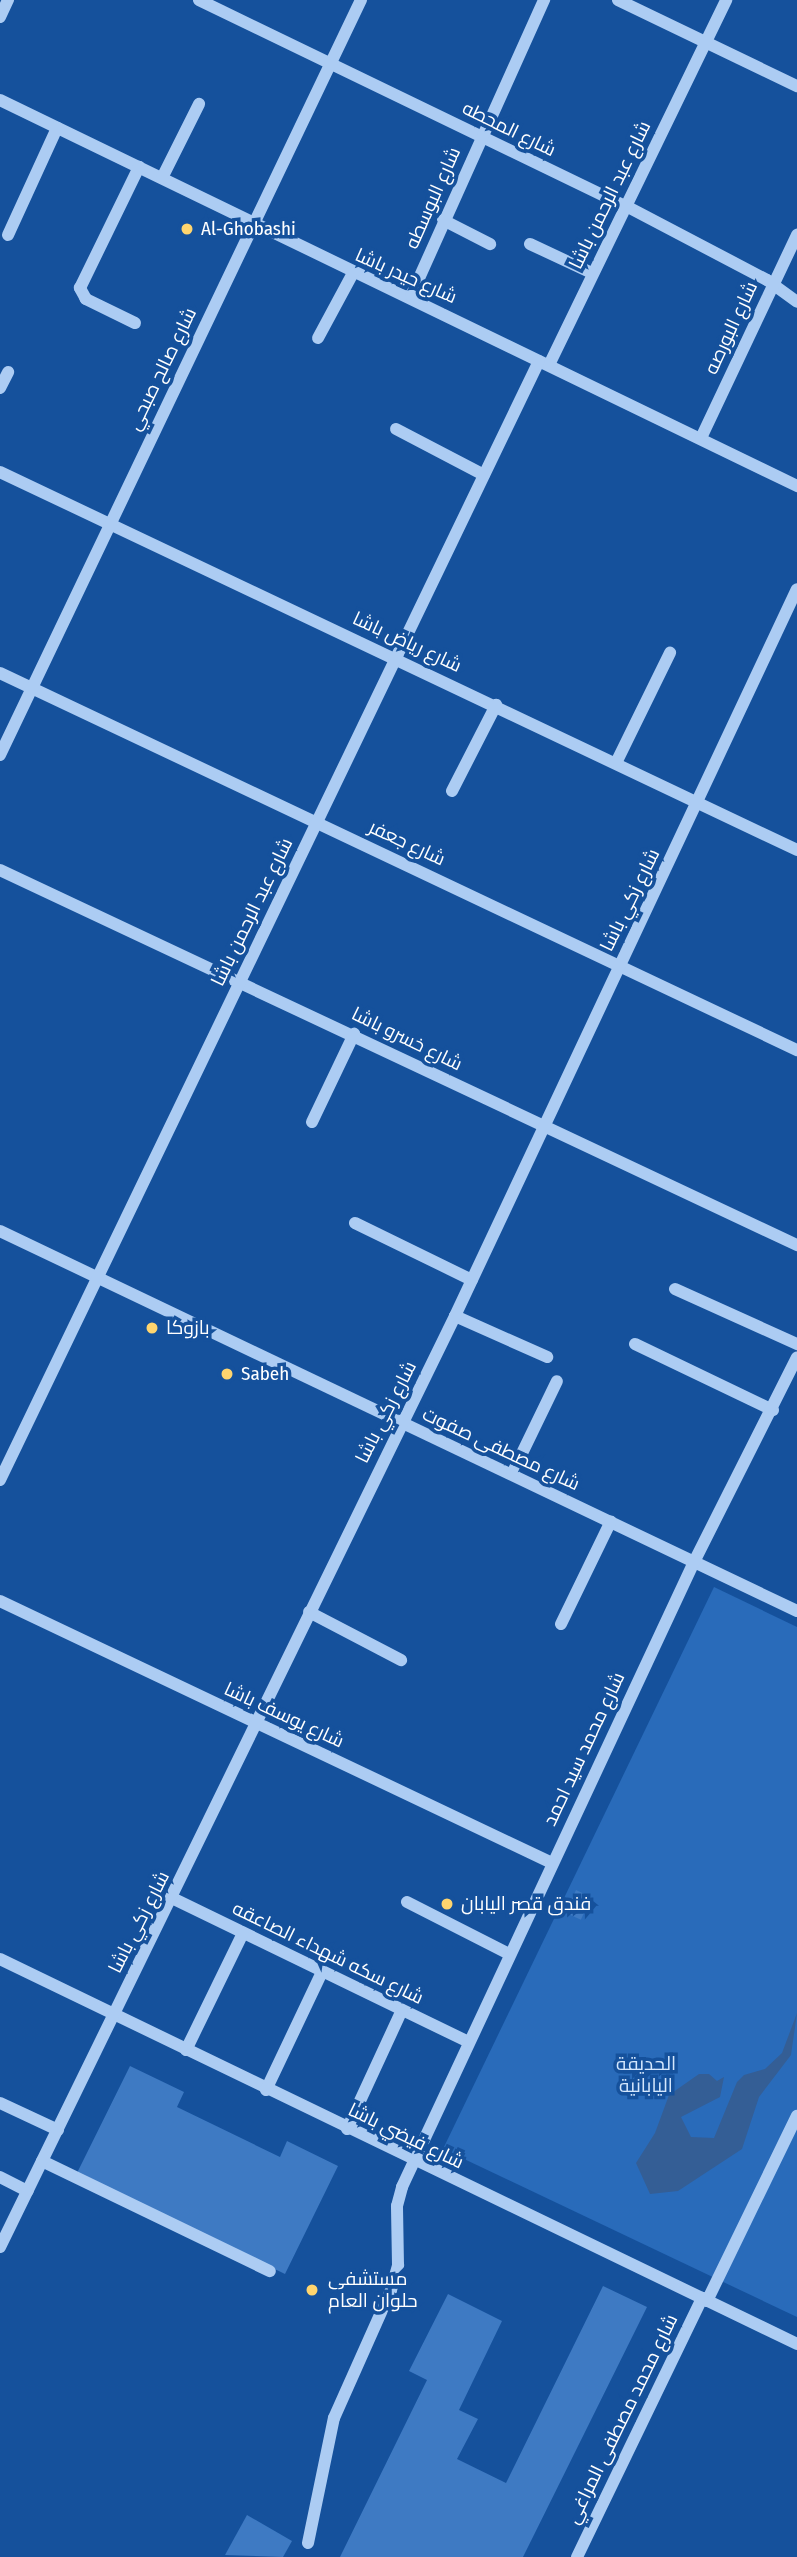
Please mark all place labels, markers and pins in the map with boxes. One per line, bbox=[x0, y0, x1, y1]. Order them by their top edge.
place label: Al-Ghobashi bbox=[201, 218, 296, 240]
marker: Al-Ghobashi bbox=[179, 221, 195, 237]
place label: بازوكا bbox=[166, 1317, 210, 1339]
marker: بازوكا bbox=[144, 1320, 160, 1336]
place label: Sabeh bbox=[241, 1363, 289, 1385]
marker: Sabeh bbox=[219, 1366, 235, 1382]
place label: فندق قصر اليابان bbox=[461, 1893, 591, 1915]
marker: فندق قصر اليابان bbox=[439, 1896, 455, 1912]
place label: مستشفى حلوان العام bbox=[328, 2268, 418, 2312]
marker: مستشفى حلوان العام bbox=[302, 2280, 322, 2300]

